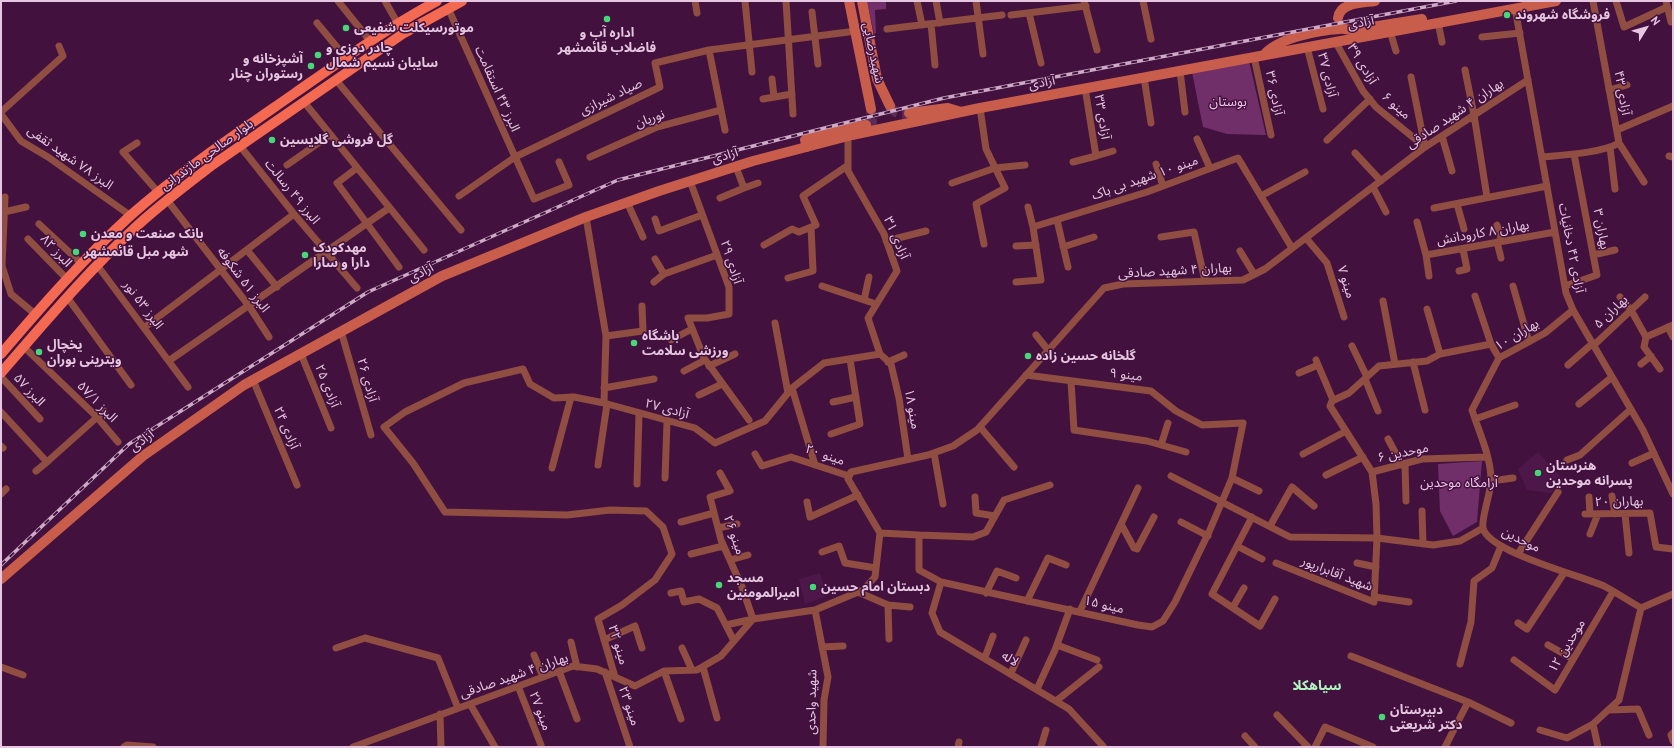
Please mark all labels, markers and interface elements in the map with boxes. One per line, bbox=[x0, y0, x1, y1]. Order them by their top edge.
place label: فروشگاه شهروند bbox=[1515, 7, 1610, 23]
north arrow bbox=[1626, 8, 1666, 48]
marker: فروشگاه شهروند bbox=[1502, 10, 1512, 20]
street label: آزادی bbox=[1346, 13, 1376, 33]
marker: اداره آب و فاضلاب قائمشهر bbox=[602, 14, 612, 24]
text: N bbox=[1648, 14, 1663, 28]
place label: موتورسیکلت شفیعی bbox=[354, 20, 474, 36]
street label: شهیدرضایی bbox=[859, 21, 887, 85]
marker: موتورسیکلت شفیعی bbox=[341, 23, 351, 33]
place label: اداره آب و فاضلاب قائمشهر bbox=[558, 25, 656, 56]
place label: چادر دوزی و سایبان نسیم شمال bbox=[326, 40, 438, 71]
street label: آزادی ۳۹ bbox=[1344, 41, 1380, 87]
street label: البرز ۴۳ استقامت bbox=[471, 44, 523, 134]
marker: چادر دوزی و سایبان نسیم شمال bbox=[313, 50, 323, 60]
place label: آشپزخانه و رستوران چنار bbox=[230, 51, 303, 82]
street label: آزادی ۳۷ bbox=[1314, 51, 1340, 99]
marker: آشپزخانه و رستوران چنار bbox=[306, 61, 316, 71]
street label: آزادی ۳۶ bbox=[1262, 69, 1286, 117]
street label: آزادی ۴۳ bbox=[1610, 69, 1634, 117]
street label: آزادی bbox=[1027, 73, 1057, 93]
street label: صیاد شیرازی bbox=[577, 75, 645, 119]
street label: بهاران ۴ شهید صادقی bbox=[1403, 76, 1507, 152]
street label: مینو ۶ bbox=[1378, 89, 1414, 123]
street label: آزادی ۳۳ bbox=[1091, 94, 1113, 140]
park label: بوستان bbox=[1209, 94, 1247, 110]
street label: نوریان bbox=[633, 106, 667, 132]
street label: بلوار صالحی مازندرانی bbox=[157, 116, 257, 194]
street label: البرز ۷۸ شهید ثقفی bbox=[24, 123, 116, 193]
place label: گل فروشی گلایسین bbox=[280, 132, 393, 148]
marker: گل فروشی گلایسین bbox=[267, 135, 277, 145]
street label: آزادی bbox=[710, 145, 740, 167]
street label: مینو ۱۰ شهید بی باک bbox=[1090, 153, 1200, 203]
street label: البرز ۴۹ رسالت bbox=[261, 157, 323, 227]
street label: آزادی ۴۲ دخانیات bbox=[1555, 202, 1587, 294]
street label: بهاران ۳ bbox=[1589, 207, 1613, 251]
street label: آزادی ۳۱ bbox=[880, 214, 912, 262]
street label: بهاران ۸ کارودانش bbox=[1436, 217, 1530, 249]
place label: بانک صنعت و معدن bbox=[91, 226, 204, 242]
marker: بانک صنعت و معدن bbox=[78, 229, 88, 239]
street label: البرز ۸۲ bbox=[37, 231, 75, 271]
street label: آزادی ۲۹ bbox=[717, 238, 745, 286]
place label: مهدکودک دارا و سارا bbox=[313, 240, 370, 271]
place label: شهر مبل قائمشهر bbox=[84, 244, 188, 260]
street label: البرز ۵۱ شکوفه bbox=[213, 244, 273, 316]
marker: شهر مبل قائمشهر bbox=[71, 247, 81, 257]
marker: مهدکودک دارا و سارا bbox=[300, 250, 310, 260]
street label: آزادی bbox=[406, 260, 436, 286]
street label: بهاران ۴ شهید صادقی bbox=[1118, 260, 1232, 282]
street label: مینو ۷ bbox=[1334, 264, 1358, 300]
street label: البرز ۵۳ نور bbox=[120, 278, 166, 332]
street label: بهاران ۵ bbox=[1591, 292, 1631, 332]
street label: بهاران ۱۰ bbox=[1492, 316, 1542, 354]
place label: باشگاه ورزشی سلامت bbox=[642, 328, 728, 359]
place label: یخچال ویترینی بوران bbox=[47, 337, 121, 368]
marker: باشگاه ورزشی سلامت bbox=[629, 338, 639, 348]
marker: یخچال ویترینی بوران bbox=[34, 347, 44, 357]
place label: گلخانه حسین زاده bbox=[1036, 348, 1136, 364]
marker: گلخانه حسین زاده bbox=[1023, 351, 1033, 361]
street label: آزادی ۲۶ bbox=[353, 356, 381, 404]
street label: آزادی ۲۵ bbox=[311, 362, 343, 410]
street label: مینو ۹ bbox=[1109, 365, 1143, 385]
street label: البرز ۵۷ bbox=[10, 370, 48, 410]
street label: البرز ۵۷/۱ bbox=[74, 378, 120, 426]
street label: مینو ۱۸ bbox=[901, 388, 923, 430]
street label: آزادی ۲۷ bbox=[643, 396, 691, 422]
street label: آزادی ۲۴ bbox=[270, 404, 302, 452]
street label: آزادی bbox=[127, 427, 157, 455]
street label: موحدین ۶ bbox=[1376, 440, 1430, 466]
street label: مینو ۲۰ bbox=[803, 441, 847, 469]
place label: هنرستان پسرانه موحدین bbox=[1546, 458, 1633, 489]
marker: هنرستان پسرانه موحدین bbox=[1533, 468, 1543, 478]
park label: آرامگاه موحدین bbox=[1420, 475, 1498, 491]
street label: بهاران ۲۰ bbox=[1595, 494, 1643, 510]
street label: مینو ۲۶ bbox=[720, 513, 748, 557]
street label: موحدین bbox=[1499, 524, 1543, 556]
street label: شهید آقابرارپور bbox=[1299, 553, 1375, 595]
place label: مسجد امیرالمومنین bbox=[727, 570, 800, 601]
place label: دبستان امام حسین bbox=[821, 579, 930, 595]
marker: مسجد امیرالمومنین bbox=[714, 580, 724, 590]
marker: دبستان امام حسین bbox=[808, 582, 818, 592]
street label: مینو ۱۵ bbox=[1082, 593, 1126, 617]
street label: موحدین ۱۲ bbox=[1545, 617, 1589, 675]
street label: مینو ۳۲ bbox=[605, 623, 631, 667]
street label: لاله bbox=[999, 648, 1021, 670]
street label: بهاران ۴ شهید صادقی bbox=[458, 650, 570, 702]
street label: شهید واحدی bbox=[804, 669, 820, 735]
district label: سیاهکلا bbox=[1292, 678, 1342, 694]
street label: مینو ۲۳ bbox=[615, 684, 643, 728]
street label: مینو ۲۷ bbox=[525, 689, 555, 733]
place label: دبیرستان دکتر شریعتی bbox=[1390, 702, 1462, 733]
marker: دبیرستان دکتر شریعتی bbox=[1377, 712, 1387, 722]

